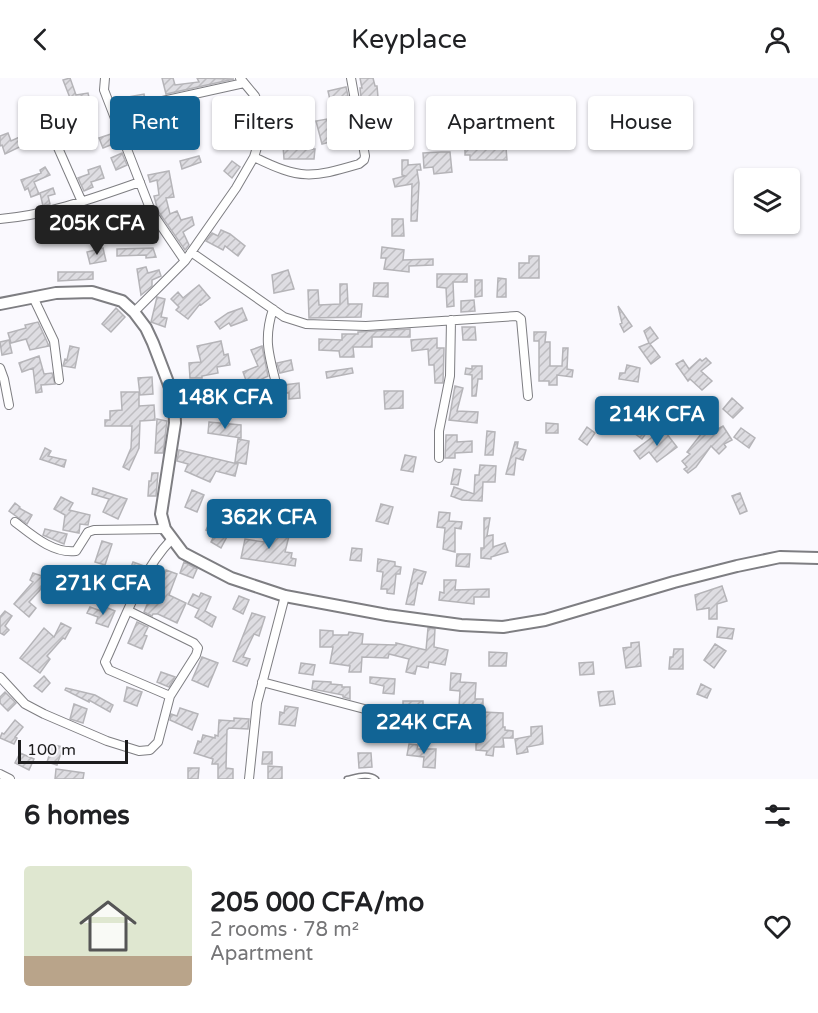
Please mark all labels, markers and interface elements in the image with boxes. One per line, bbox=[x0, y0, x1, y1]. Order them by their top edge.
icon: back bbox=[24, 23, 57, 56]
text: Keyplace bbox=[351, 23, 467, 56]
icon: person bbox=[761, 23, 794, 56]
chip: Buy bbox=[18, 96, 98, 150]
chip: Rent bbox=[110, 96, 200, 150]
chip: Filters bbox=[212, 96, 315, 150]
chip: New bbox=[327, 96, 414, 150]
chip: Apartment bbox=[426, 96, 576, 150]
chip: House bbox=[588, 96, 693, 150]
map controls bbox=[734, 168, 800, 234]
button: layers bbox=[734, 168, 800, 234]
pin: 205K CFA bbox=[35, 205, 159, 256]
text: 205K CFA bbox=[49, 212, 145, 236]
pin: 148K CFA bbox=[163, 379, 287, 430]
text: 148K CFA bbox=[177, 386, 273, 410]
pin: 214K CFA bbox=[595, 396, 719, 447]
text: 214K CFA bbox=[609, 403, 705, 427]
pin: 362K CFA bbox=[207, 499, 331, 550]
text: 362K CFA bbox=[221, 506, 317, 530]
pin: 271K CFA bbox=[41, 565, 165, 616]
text: 271K CFA bbox=[55, 572, 151, 596]
pin: 224K CFA bbox=[362, 704, 486, 755]
text: 224K CFA bbox=[376, 711, 472, 735]
scale bar bbox=[18, 737, 128, 764]
text: 100 m bbox=[27, 740, 76, 760]
icon: filters bbox=[761, 799, 794, 832]
text: 6 homes bbox=[24, 800, 130, 831]
text: 205 000 CFA/mo bbox=[210, 887, 424, 918]
icon: home bbox=[72, 890, 144, 962]
icon: heart bbox=[761, 910, 794, 943]
text: 2 rooms · 78 m² bbox=[210, 918, 359, 942]
text: Apartment bbox=[210, 942, 313, 966]

